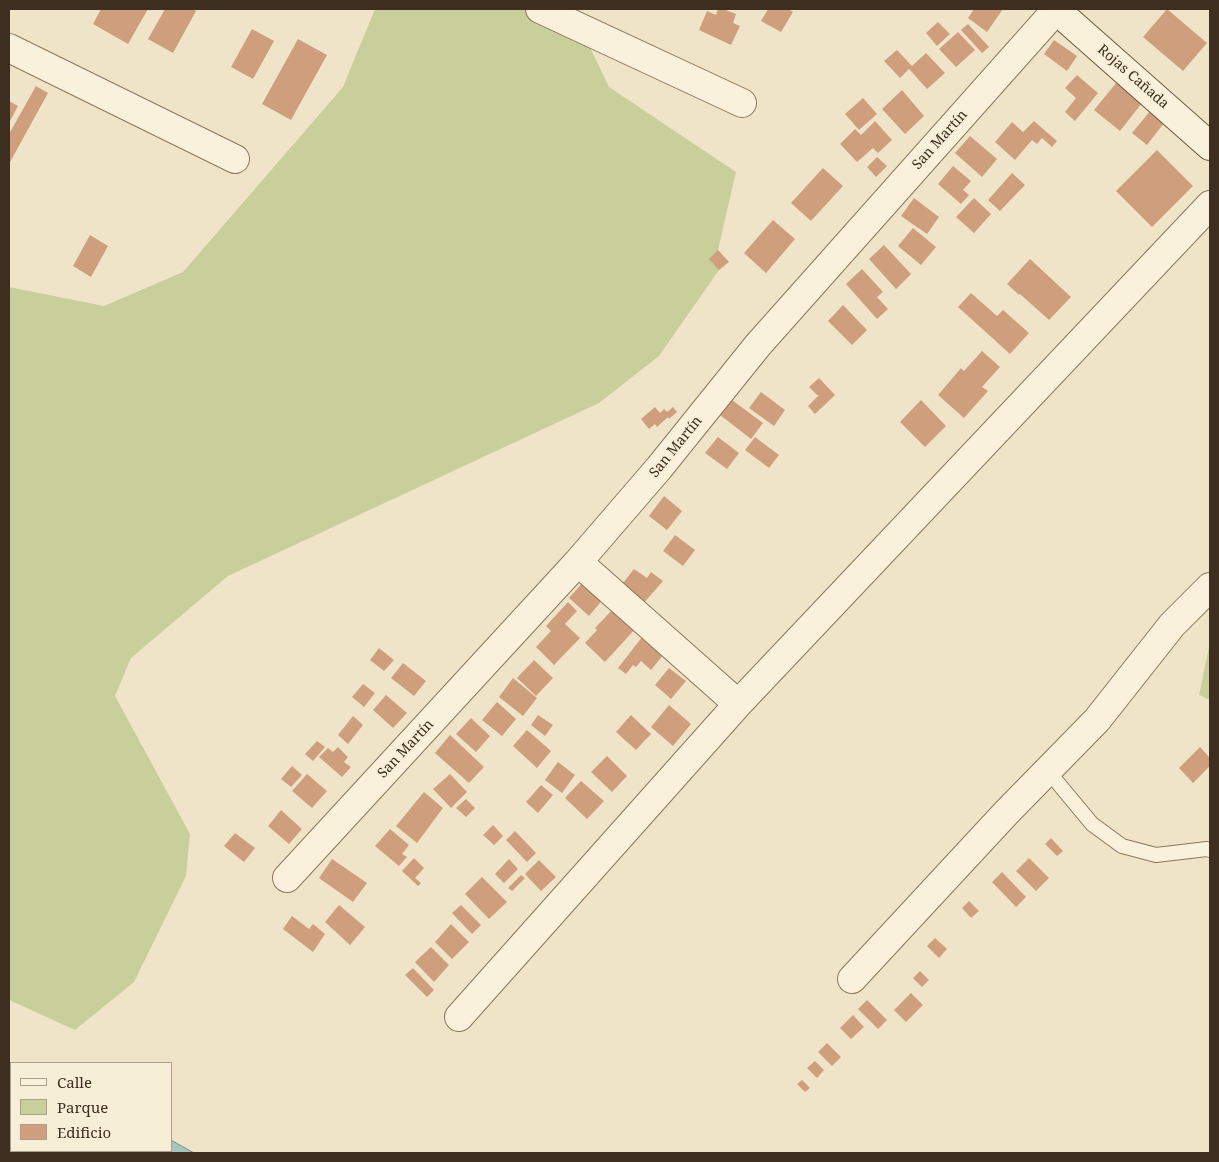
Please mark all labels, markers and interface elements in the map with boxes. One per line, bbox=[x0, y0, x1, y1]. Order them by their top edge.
street label: Rojas Cañada bbox=[1094, 41, 1172, 113]
street label: San Martín bbox=[909, 107, 971, 173]
street label: San Martín bbox=[646, 413, 706, 481]
street label: San Martín bbox=[375, 716, 437, 782]
legend bbox=[10, 1062, 172, 1152]
text: Calle bbox=[57, 1072, 92, 1092]
text: Parque bbox=[57, 1097, 108, 1117]
text: Edificio bbox=[57, 1122, 111, 1142]

